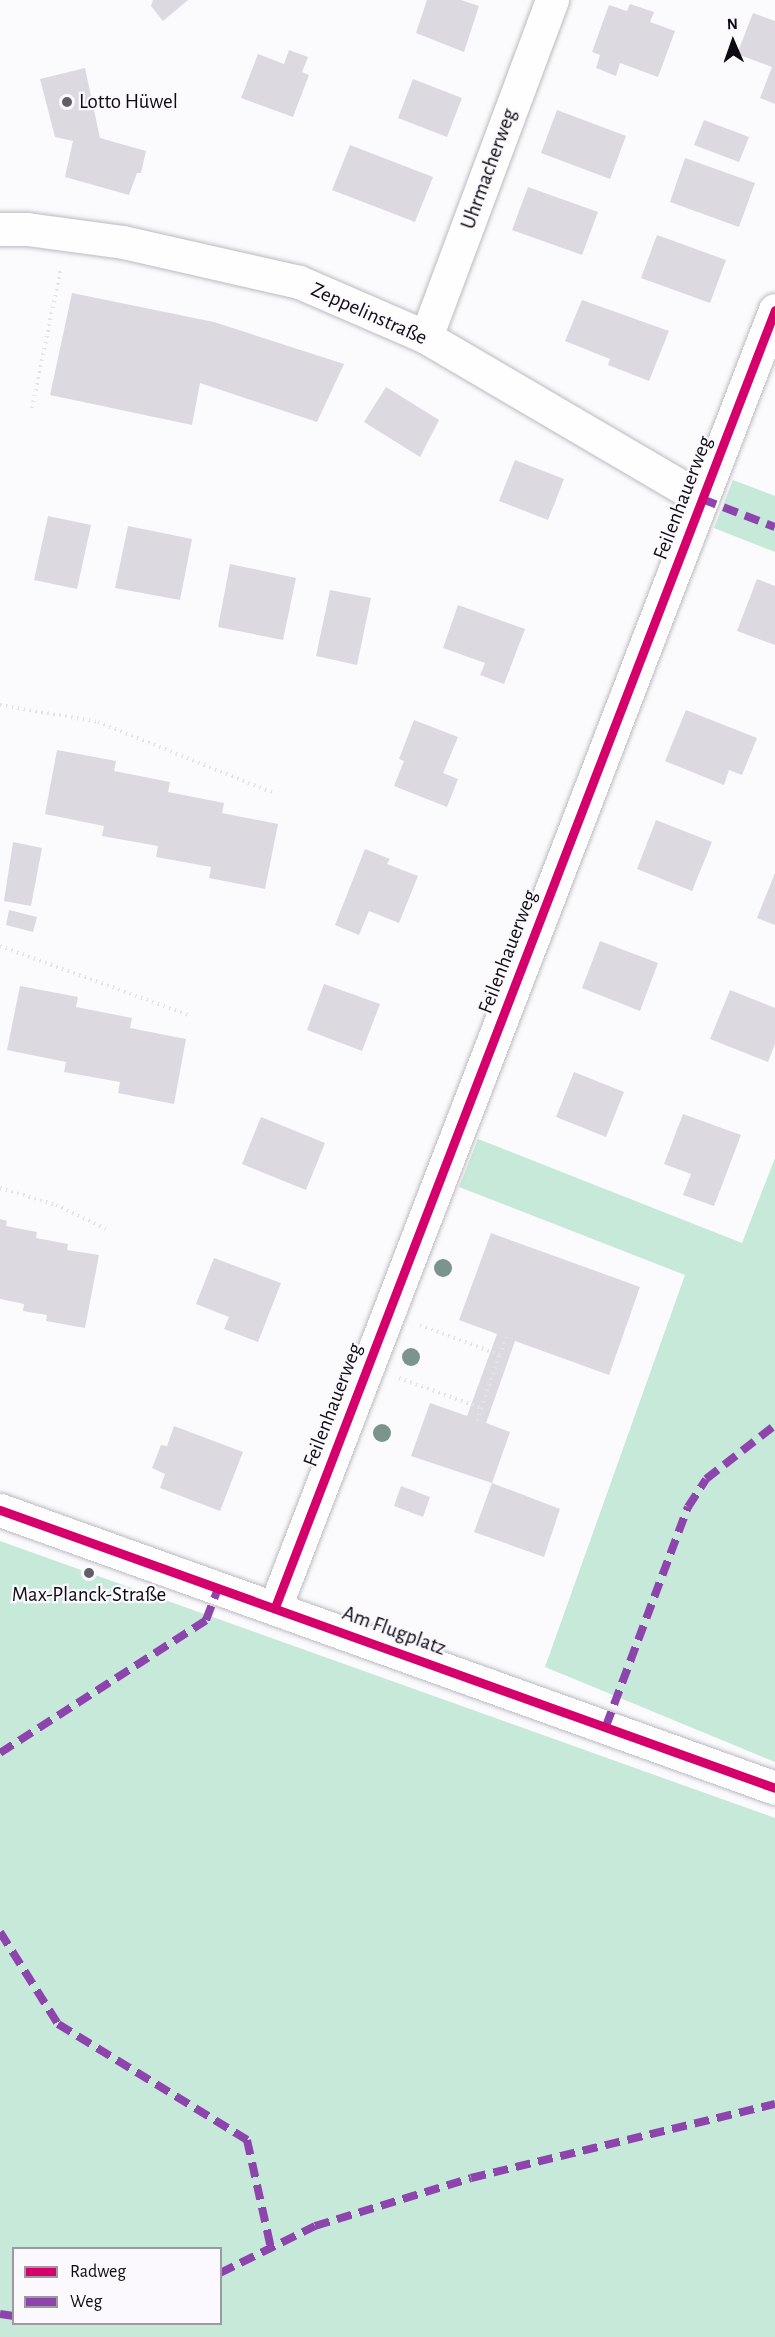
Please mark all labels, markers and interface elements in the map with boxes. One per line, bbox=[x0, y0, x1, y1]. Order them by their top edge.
north arrow bbox=[703, 12, 763, 72]
text: N bbox=[727, 16, 738, 32]
place label: Lotto Hüwel bbox=[79, 89, 178, 115]
marker: Lotto Hüwel bbox=[60, 95, 74, 109]
street label: Uhrmacherweg bbox=[456, 105, 522, 233]
street label: Zeppelinstraße bbox=[307, 277, 431, 351]
street label: Feilenhauerweg bbox=[648, 433, 718, 563]
street label: Feilenhauerweg bbox=[473, 887, 543, 1017]
street label: Feilenhauerweg bbox=[298, 1340, 368, 1470]
marker: Max-Planck-Straße bbox=[82, 1566, 96, 1580]
place label: Max-Planck-Straße bbox=[12, 1582, 166, 1608]
street label: Am Flugplatz bbox=[339, 1601, 449, 1661]
legend bbox=[12, 2247, 222, 2325]
text: Radweg bbox=[70, 2263, 126, 2281]
text: Weg bbox=[70, 2293, 102, 2311]

